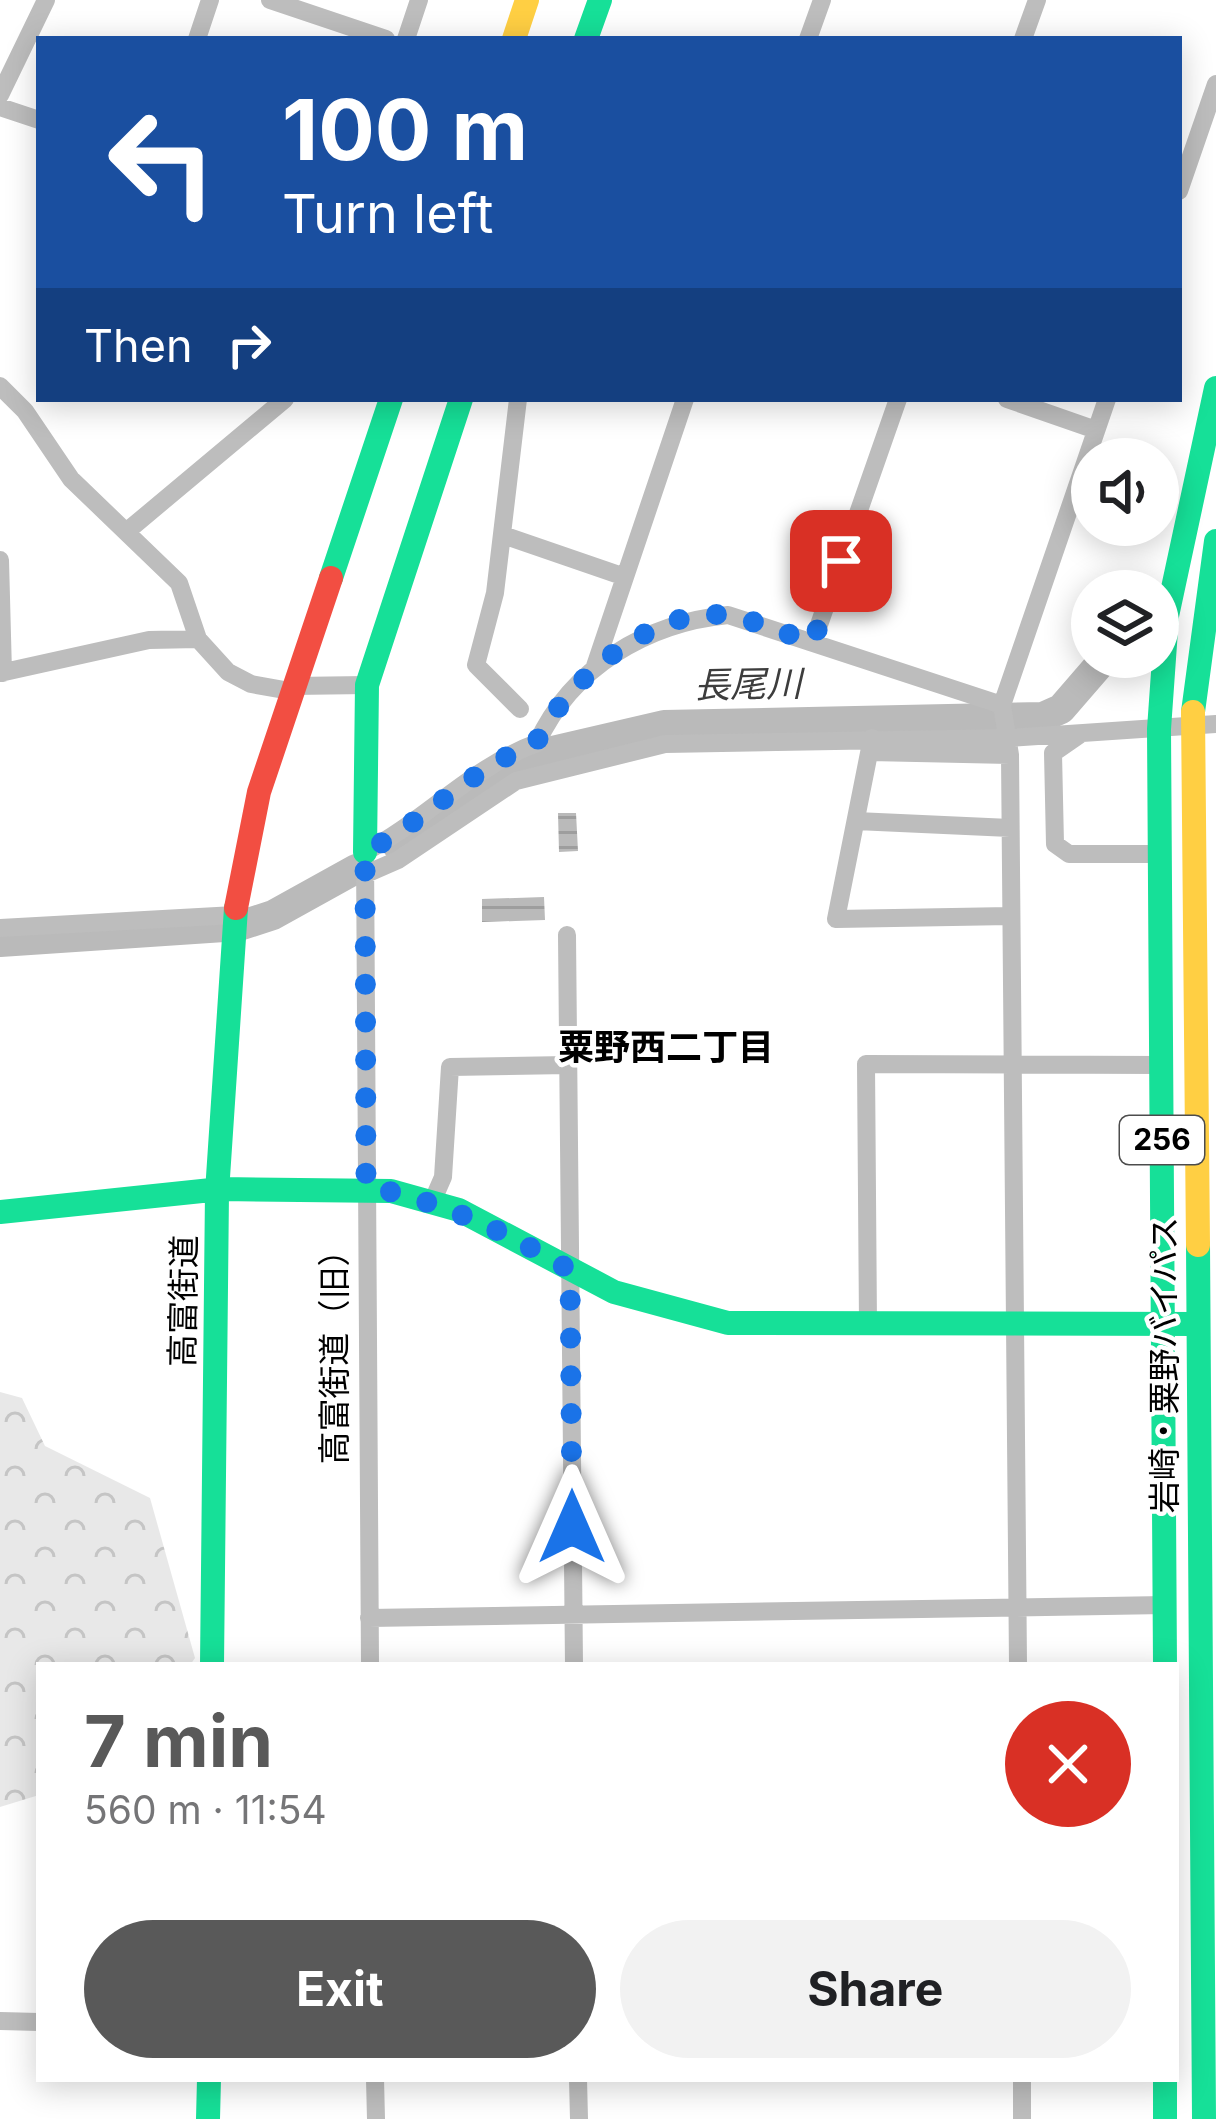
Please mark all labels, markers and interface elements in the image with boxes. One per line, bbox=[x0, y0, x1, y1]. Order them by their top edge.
text: 100 m bbox=[282, 79, 528, 180]
icon: left bbox=[84, 84, 240, 240]
text: Turn left bbox=[282, 181, 493, 246]
icon: right bbox=[216, 312, 282, 378]
text: Then bbox=[84, 318, 192, 373]
map controls bbox=[1071, 438, 1179, 678]
button: sound bbox=[1071, 438, 1179, 546]
pin bbox=[790, 510, 892, 612]
icon: arrive bbox=[808, 528, 874, 594]
button: layers bbox=[1071, 570, 1179, 678]
water label: 長尾川 bbox=[694, 661, 806, 707]
district label: 粟野西二丁目 bbox=[558, 1025, 774, 1069]
road number: 256 bbox=[1120, 1116, 1204, 1164]
street label: 岩崎・粟野バイパス bbox=[1144, 1217, 1184, 1513]
street label: 高富街道（旧） bbox=[314, 1234, 354, 1465]
street label: 高富街道 bbox=[162, 1235, 204, 1367]
position arrow bbox=[509, 1464, 635, 1590]
text: 7 min bbox=[84, 1697, 273, 1784]
button: close bbox=[1005, 1701, 1131, 1827]
text: 560 m · 11:54 bbox=[84, 1786, 327, 1833]
button: Exit bbox=[84, 1920, 596, 2058]
button: Share bbox=[620, 1920, 1131, 2058]

